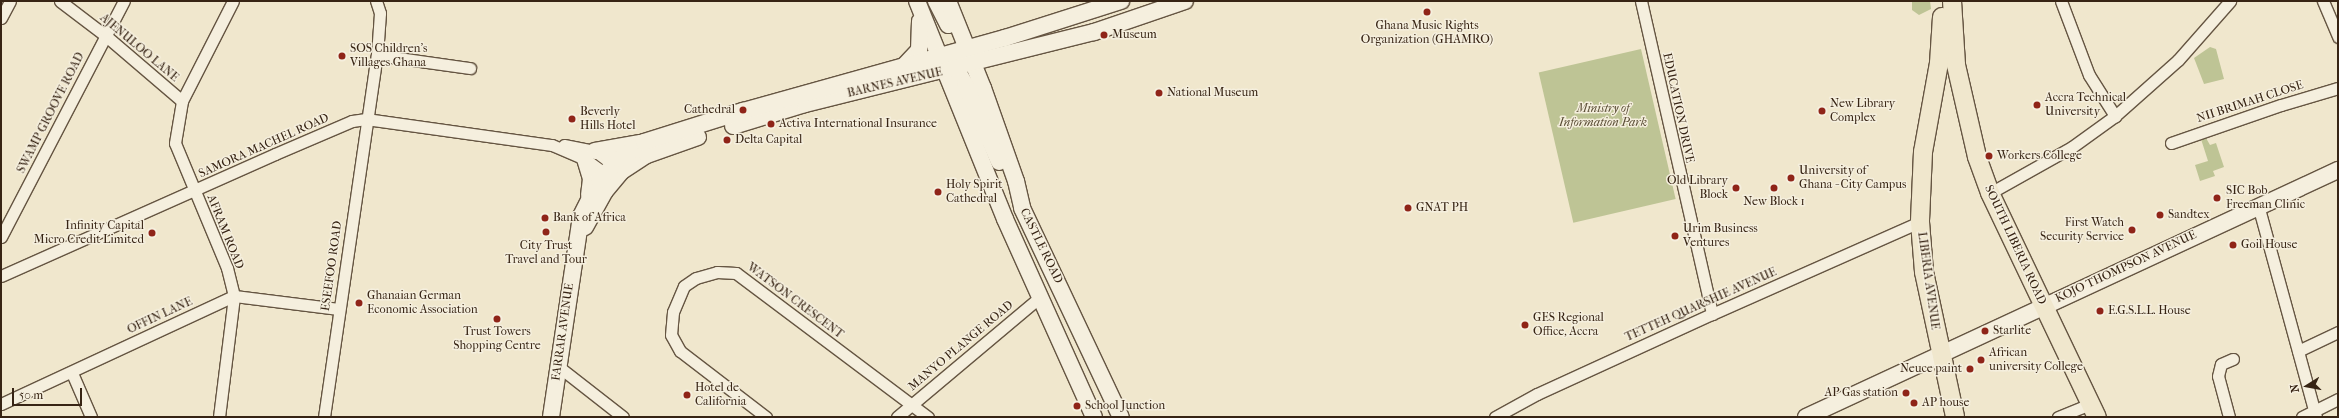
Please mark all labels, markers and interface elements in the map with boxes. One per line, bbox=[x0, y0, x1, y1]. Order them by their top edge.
marker: Ghana Music Rights Organization (GHAMRO) bbox=[1422, 7, 1432, 17]
street label: AJENULOO LANE bbox=[97, 11, 181, 85]
place label: Ghana Music Rights Organization (GHAMRO) bbox=[1361, 19, 1493, 47]
place label: Museum bbox=[1112, 28, 1157, 42]
marker: Museum bbox=[1099, 30, 1109, 40]
place label: SOS Children's Villages Ghana bbox=[350, 42, 427, 70]
street label: SWAMP GROOVE ROAD bbox=[14, 50, 88, 176]
marker: SOS Children's Villages Ghana bbox=[337, 51, 347, 61]
street label: EDUCATION DRIVE bbox=[1659, 52, 1697, 164]
street label: BARNES AVENUE bbox=[846, 65, 944, 101]
street label: NII BRIMAH CLOSE bbox=[2195, 78, 2305, 126]
place label: National Museum bbox=[1167, 86, 1258, 100]
marker: National Museum bbox=[1154, 88, 1164, 98]
place label: Accra Technical University bbox=[2045, 91, 2126, 119]
place label: New Library Complex bbox=[1830, 97, 1895, 125]
marker: Accra Technical University bbox=[2032, 100, 2042, 110]
park label: Ministry of Information Park bbox=[1559, 102, 1647, 130]
place label: Cathedral bbox=[684, 103, 735, 117]
place label: Beverly Hills Hotel bbox=[580, 105, 636, 133]
marker: Cathedral bbox=[738, 105, 748, 115]
marker: New Library Complex bbox=[1817, 106, 1827, 116]
street label: SAMORA MACHEL ROAD bbox=[197, 111, 331, 181]
marker: Beverly Hills Hotel bbox=[567, 114, 577, 124]
place label: Activa International Insurance bbox=[779, 117, 937, 131]
marker: Activa International Insurance bbox=[766, 119, 776, 129]
place label: Delta Capital bbox=[735, 133, 802, 147]
marker: Delta Capital bbox=[722, 135, 732, 145]
place label: Workers College bbox=[1997, 149, 2082, 163]
marker: Workers College bbox=[1984, 151, 1994, 161]
place label: University of Ghana - City Campus bbox=[1799, 164, 1907, 192]
marker: University of Ghana - City Campus bbox=[1786, 173, 1796, 183]
place label: Old Library Block bbox=[1667, 174, 1728, 202]
place label: Holy Spirit Cathedral bbox=[946, 178, 1002, 206]
marker: Old Library Block bbox=[1731, 183, 1741, 193]
marker: New Block 1 bbox=[1769, 183, 1779, 193]
street label: SOUTH LIBERIA ROAD bbox=[1981, 183, 2049, 307]
place label: SIC Bob Freeman Clinic bbox=[2226, 184, 2305, 212]
marker: Holy Spirit Cathedral bbox=[933, 187, 943, 197]
marker: SIC Bob Freeman Clinic bbox=[2211, 192, 2223, 204]
street label: AFRAM ROAD bbox=[204, 193, 246, 271]
place label: New Block 1 bbox=[1743, 195, 1805, 209]
place label: GNAT PH bbox=[1416, 201, 1468, 215]
marker: GNAT PH bbox=[1403, 203, 1413, 213]
street label: CASTLE ROAD bbox=[1017, 206, 1065, 286]
place label: Sandtex bbox=[2168, 208, 2210, 222]
marker: Sandtex bbox=[2155, 210, 2165, 220]
place label: Bank of Africa bbox=[553, 211, 626, 225]
marker: Bank of Africa bbox=[540, 213, 550, 223]
place label: First Watch Security Service bbox=[2040, 216, 2124, 244]
place label: Infinity Capital Micro Credit Limited bbox=[34, 219, 144, 247]
street label: ESEEFOO ROAD bbox=[319, 220, 345, 312]
place label: Urim Business Ventures bbox=[1683, 222, 1758, 250]
marker: First Watch Security Service bbox=[2127, 225, 2137, 235]
marker: City Trust Travel and Tour bbox=[541, 227, 551, 237]
marker: Infinity Capital Micro Credit Limited bbox=[147, 228, 157, 238]
street label: KOJO THOMPSON AVENUE bbox=[2053, 228, 2199, 306]
marker: Urim Business Ventures bbox=[1670, 231, 1680, 241]
street label: LIBERIA AVENUE bbox=[1914, 231, 1942, 331]
place label: Goil House bbox=[2241, 238, 2297, 252]
place label: City Trust Travel and Tour bbox=[505, 239, 587, 267]
marker: Goil House bbox=[2228, 240, 2238, 250]
street label: WATSON CRESCENT bbox=[744, 260, 846, 342]
street label: TETTEH QUARSHIE AVENUE bbox=[1623, 265, 1779, 345]
street label: FARRAR AVENUE bbox=[549, 282, 577, 382]
place label: Ghanaian German Economic Association bbox=[367, 289, 478, 317]
street label: OFFIN LANE bbox=[125, 295, 195, 337]
marker: Ghanaian German Economic Association bbox=[354, 298, 364, 308]
street label: MANYO PLANGE ROAD bbox=[906, 298, 1016, 394]
place label: E.G.S.L.L. House bbox=[2108, 304, 2191, 318]
marker: E.G.S.L.L. House bbox=[2095, 306, 2105, 316]
place label: GES Regional Office, Accra bbox=[1533, 311, 1604, 339]
marker: Trust Towers Shopping Centre bbox=[492, 314, 502, 324]
marker: GES Regional Office, Accra bbox=[1520, 320, 1530, 330]
place label: Starlite bbox=[1993, 324, 2031, 338]
place label: Trust Towers Shopping Centre bbox=[453, 325, 541, 353]
marker: Starlite bbox=[1980, 326, 1990, 336]
place label: African university College bbox=[1989, 346, 2083, 374]
marker: African university College bbox=[1976, 355, 1986, 365]
place label: Neuce paint bbox=[1900, 362, 1962, 376]
marker: Neuce paint bbox=[1965, 364, 1975, 374]
north arrow bbox=[2287, 366, 2327, 406]
scale bar bbox=[14, 380, 84, 406]
place label: Hotel de California bbox=[695, 381, 746, 409]
text: N bbox=[2288, 383, 2302, 394]
place label: AP Gas station bbox=[1824, 386, 1898, 400]
text: 50 m bbox=[19, 388, 43, 402]
marker: AP Gas station bbox=[1901, 388, 1911, 398]
marker: Hotel de California bbox=[682, 390, 692, 400]
place label: AP house bbox=[1922, 396, 1969, 410]
marker: AP house bbox=[1909, 398, 1919, 408]
place label: School Junction bbox=[1085, 399, 1165, 413]
marker: School Junction bbox=[1072, 401, 1082, 411]

